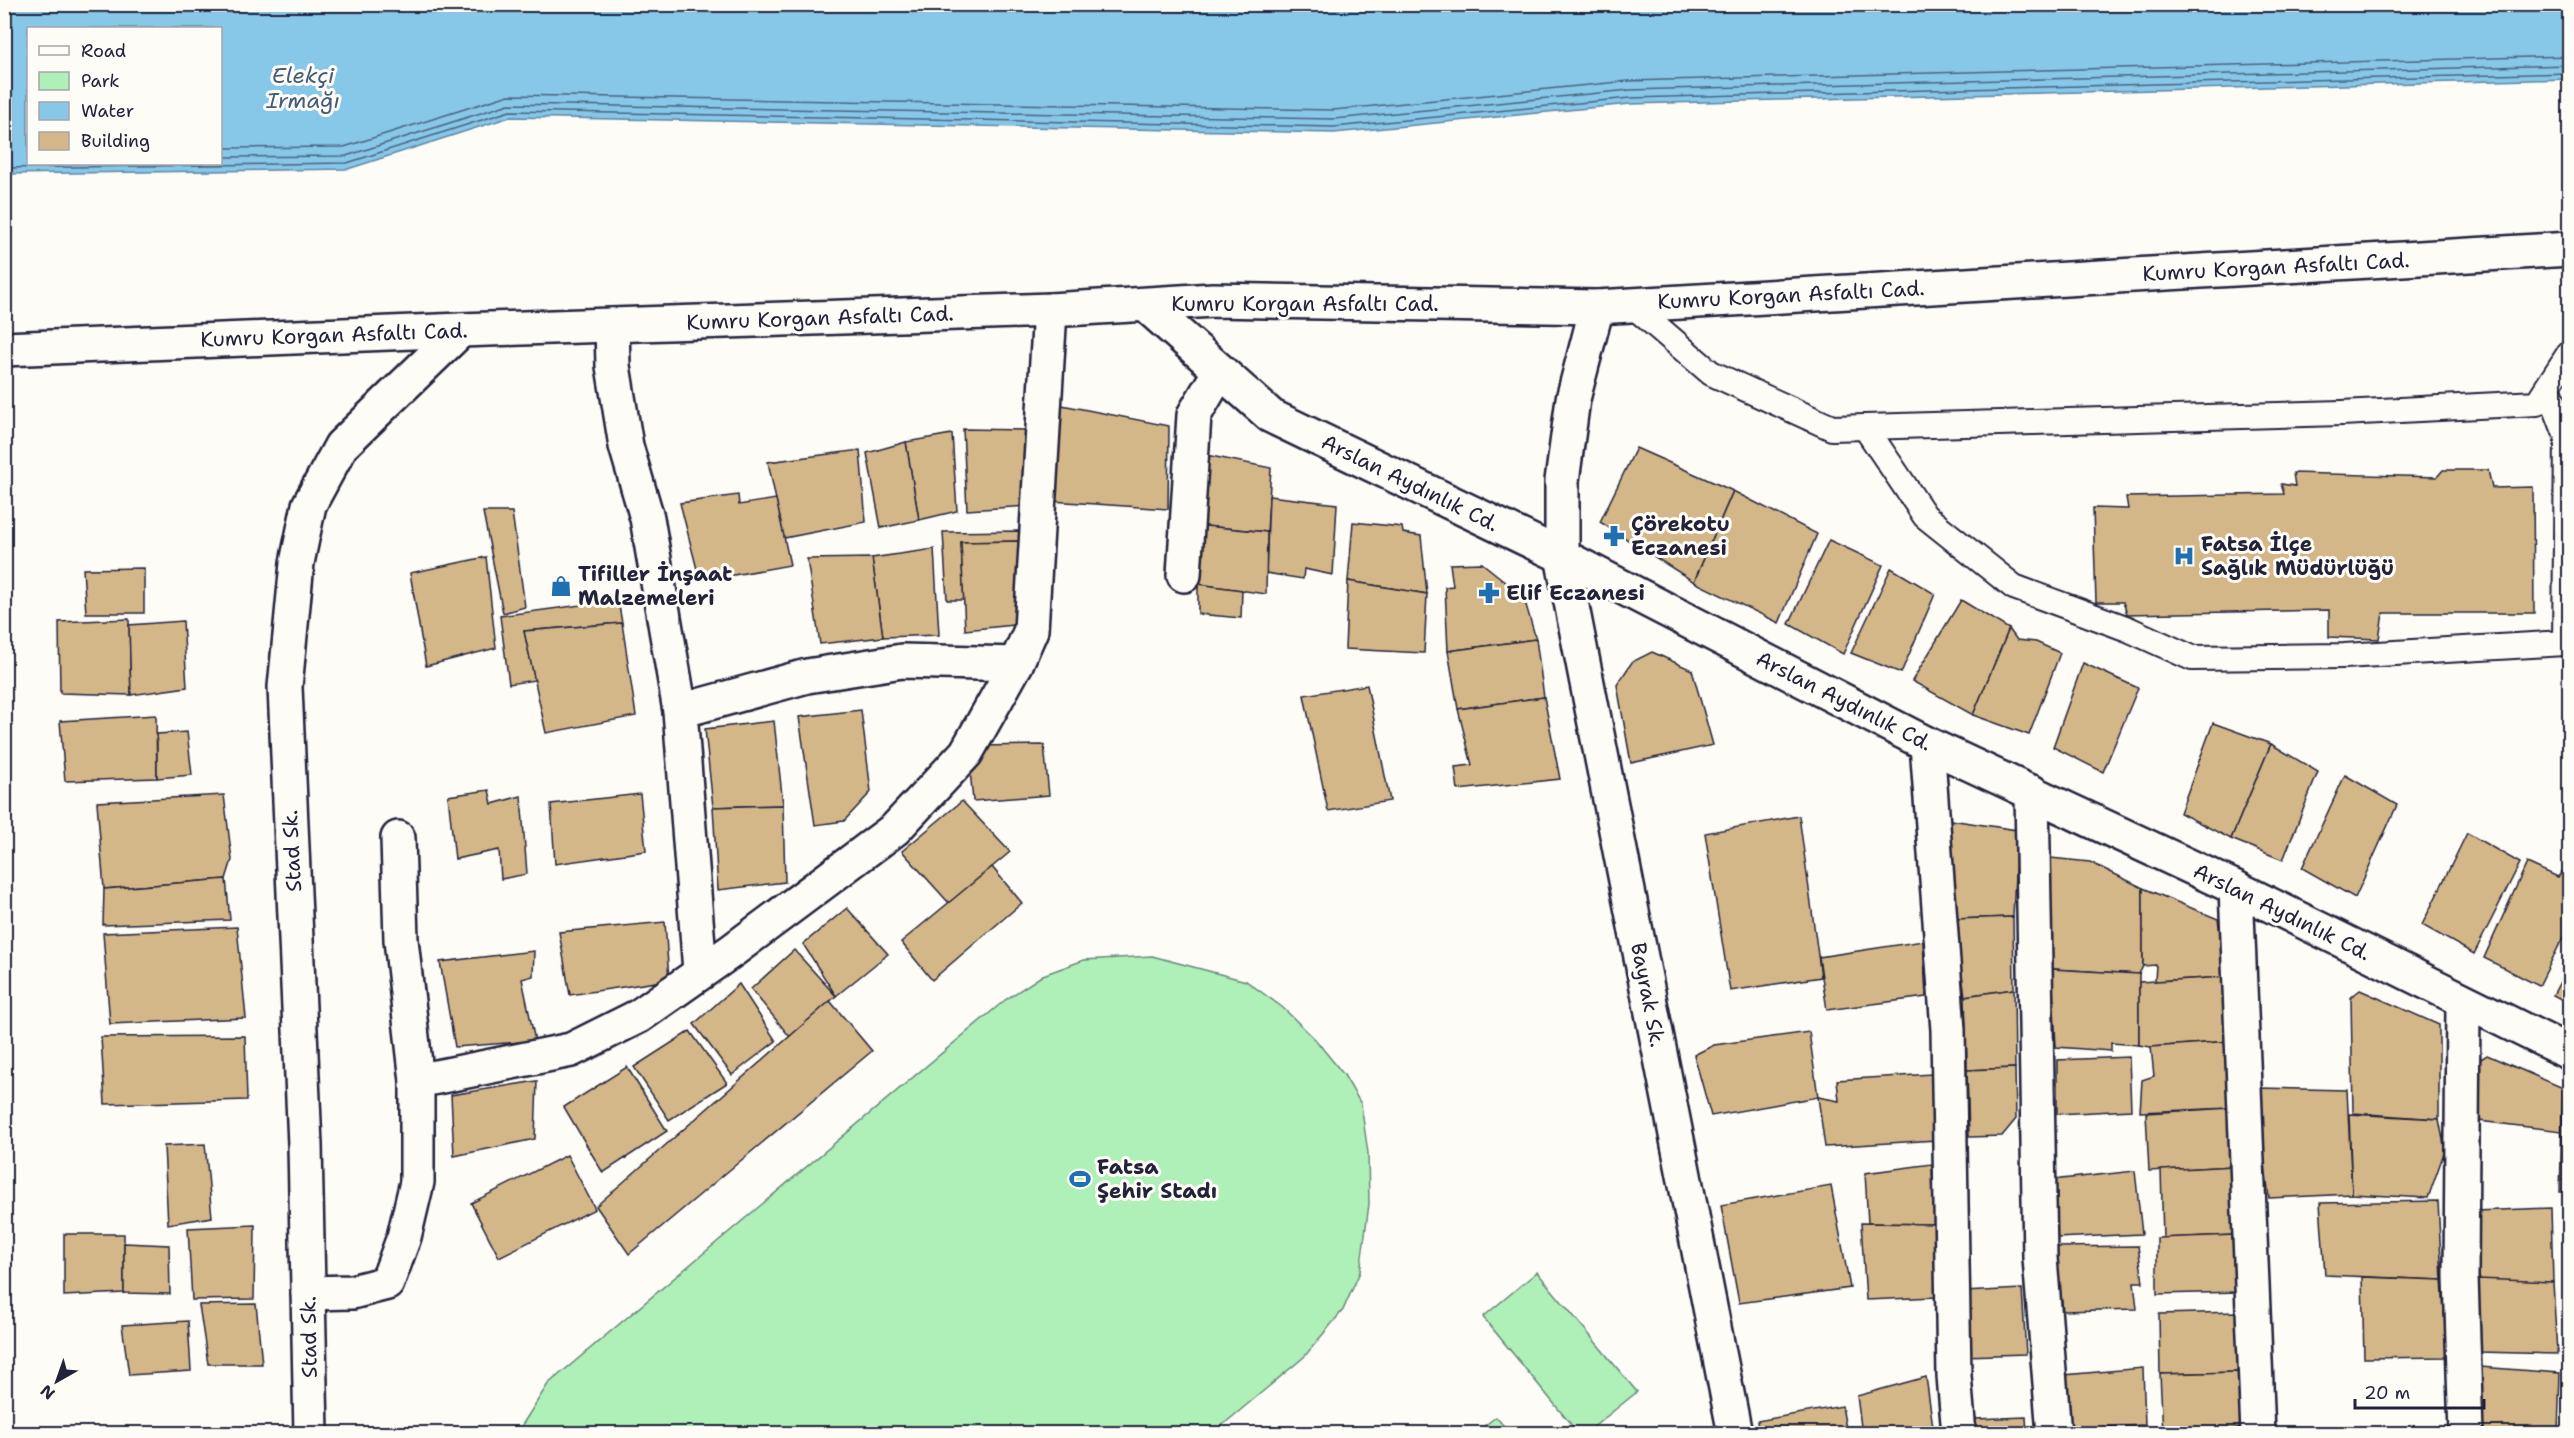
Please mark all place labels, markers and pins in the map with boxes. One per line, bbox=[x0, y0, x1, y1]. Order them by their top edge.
place label: Çörekotu Eczanesi bbox=[1631, 510, 1730, 562]
pharmacy icon: Çörekotu Eczanesi bbox=[1602, 524, 1626, 548]
place label: Fatsa İlçe Sağlık Müdürlüğü bbox=[2201, 530, 2394, 582]
hospital icon: Fatsa İlçe Sağlık Müdürlüğü bbox=[2172, 544, 2196, 568]
place label: Tifiller İnşaat Malzemeleri bbox=[578, 560, 732, 612]
shop icon: Tifiller İnşaat Malzemeleri bbox=[549, 574, 573, 598]
place label: Elif Eczanesi bbox=[1506, 579, 1645, 607]
pharmacy icon: Elif Eczanesi bbox=[1477, 581, 1501, 605]
place label: Fatsa Şehir Stadı bbox=[1097, 1153, 1217, 1205]
sports icon: Fatsa Şehir Stadı bbox=[1068, 1167, 1092, 1191]

